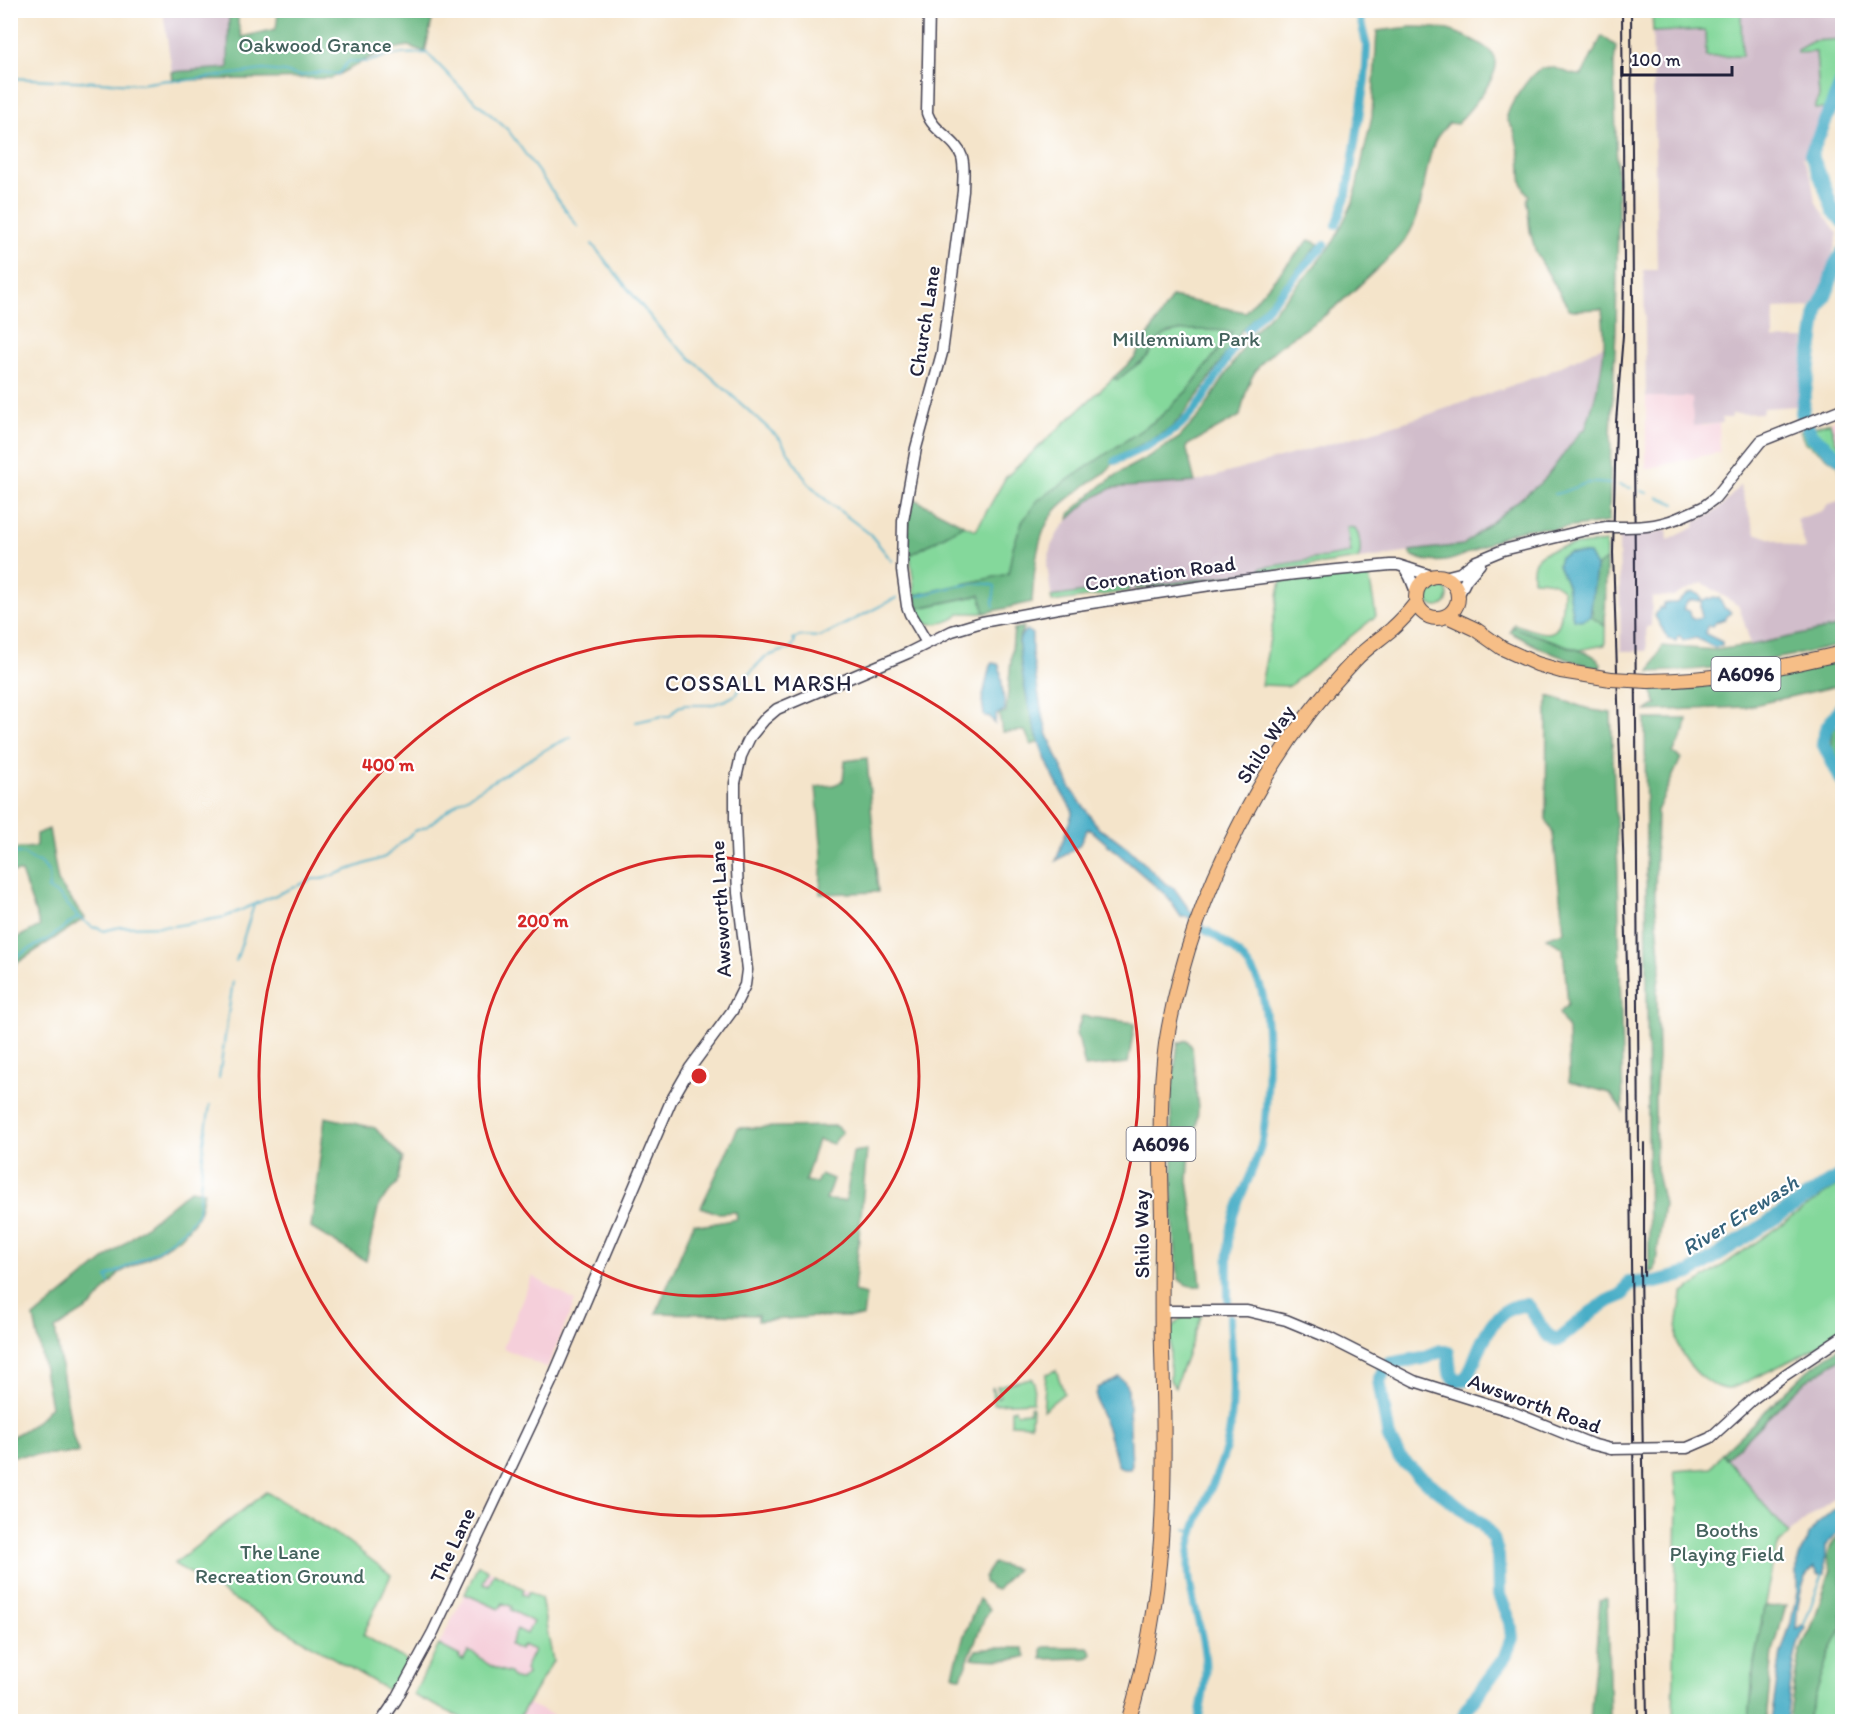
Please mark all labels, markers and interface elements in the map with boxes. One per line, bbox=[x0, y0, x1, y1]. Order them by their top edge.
park label: Oakwood Grance bbox=[238, 32, 392, 57]
scale bar bbox=[1622, 39, 1732, 77]
text: 100 m bbox=[1631, 49, 1681, 71]
street label: Church Lane bbox=[903, 264, 945, 378]
park label: Millennium Park bbox=[1112, 326, 1260, 351]
street label: Coronation Road bbox=[1083, 550, 1237, 596]
road number: A6096 bbox=[1712, 657, 1780, 691]
district label: COSSALL MARSH bbox=[665, 670, 853, 697]
street label: Shilo Way bbox=[1230, 700, 1300, 788]
text: 400 m bbox=[362, 754, 415, 776]
street label: Awsworth Lane bbox=[704, 840, 736, 978]
text: 200 m bbox=[518, 910, 569, 932]
centre of rings bbox=[689, 1066, 709, 1086]
road number: A6096 bbox=[1126, 1127, 1196, 1161]
water label: River Erewash bbox=[1677, 1168, 1803, 1261]
street label: Shilo Way bbox=[1128, 1189, 1154, 1279]
street label: Awsworth Road bbox=[1465, 1367, 1605, 1439]
street label: The Lane bbox=[424, 1503, 480, 1587]
park label: Booths Playing Field bbox=[1670, 1517, 1785, 1566]
park label: The Lane Recreation Ground bbox=[195, 1539, 365, 1588]

